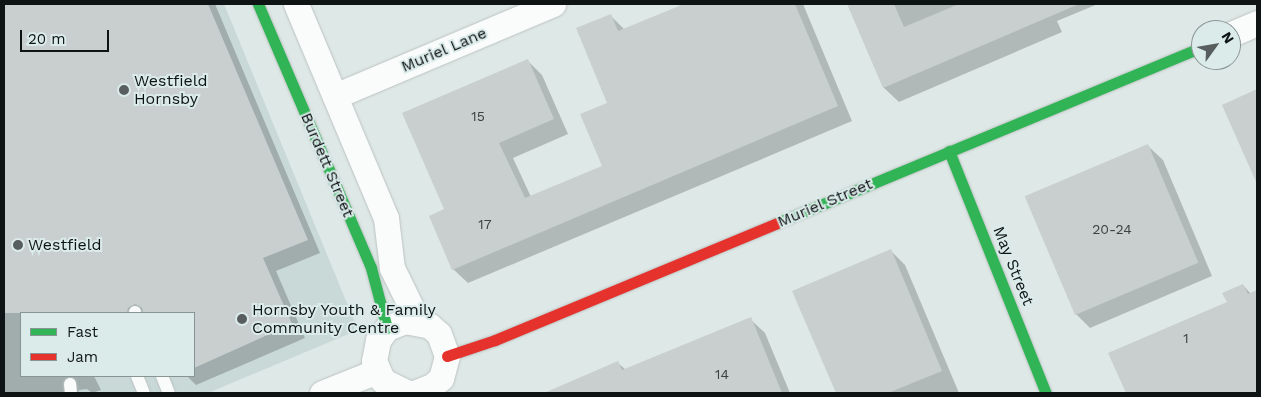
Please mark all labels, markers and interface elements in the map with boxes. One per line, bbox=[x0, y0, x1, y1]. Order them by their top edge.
scale bar bbox=[22, 20, 111, 52]
north arrow bbox=[1191, 20, 1241, 70]
street label: Muriel Lane bbox=[398, 23, 490, 77]
text: N bbox=[1218, 29, 1237, 46]
text: 20 m bbox=[28, 30, 66, 48]
place label: Westfield Hornsby bbox=[134, 71, 208, 109]
marker: Westfield Hornsby bbox=[118, 84, 130, 96]
house number: 15 bbox=[471, 108, 485, 124]
street label: Burdett Street bbox=[296, 110, 358, 220]
street label: Muriel Street bbox=[774, 174, 876, 232]
house number: 17 bbox=[478, 216, 492, 232]
house number: 20-24 bbox=[1092, 221, 1132, 237]
street label: May Street bbox=[988, 223, 1038, 309]
place label: Westfield bbox=[28, 235, 102, 255]
marker: Westfield bbox=[12, 239, 24, 251]
place label: Hornsby Youth & Family Community Centre bbox=[252, 300, 437, 338]
legend bbox=[20, 312, 195, 377]
marker: Hornsby Youth & Family Community Centre bbox=[236, 313, 248, 325]
text: Fast bbox=[67, 323, 98, 341]
house number: 1 bbox=[1183, 330, 1189, 346]
text: Jam bbox=[67, 348, 98, 366]
house number: 14 bbox=[715, 366, 729, 382]

